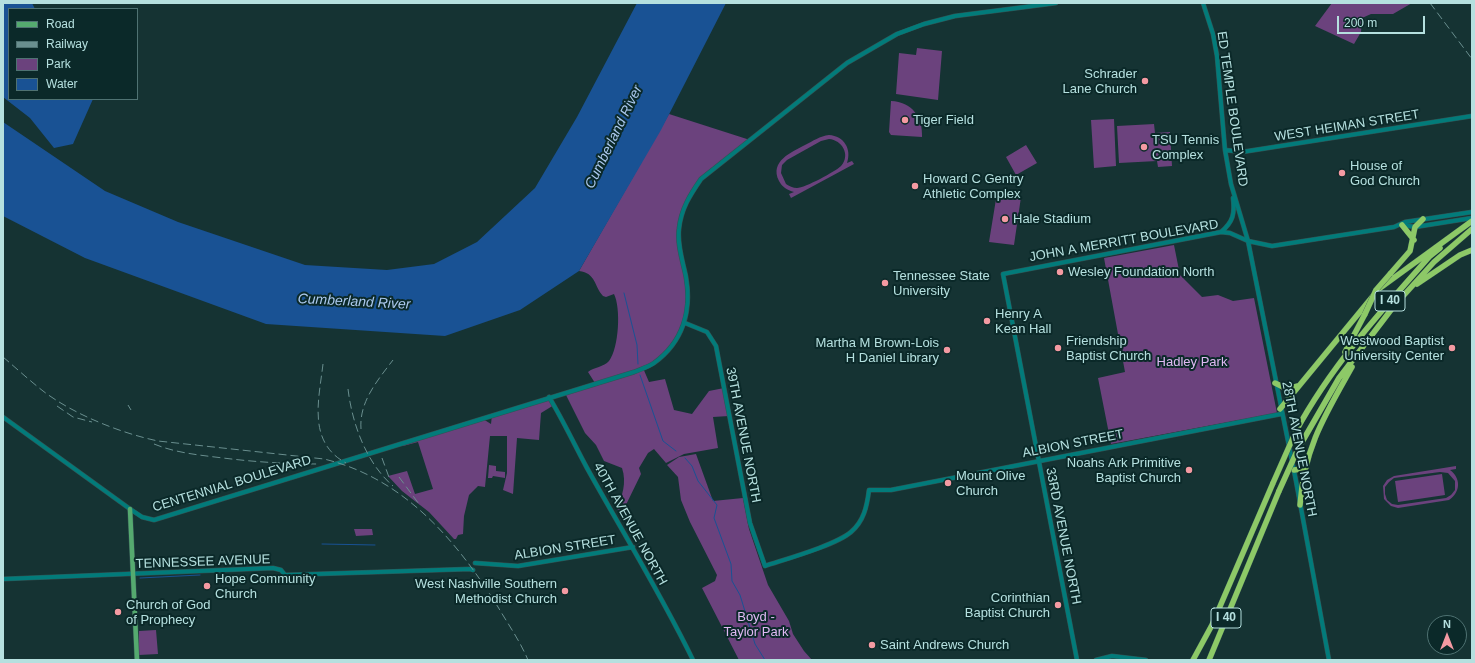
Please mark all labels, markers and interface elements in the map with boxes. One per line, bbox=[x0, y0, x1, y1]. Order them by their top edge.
legend bbox=[8, 8, 138, 100]
scale bar bbox=[1339, 8, 1427, 34]
text: 200 m bbox=[1344, 16, 1377, 30]
text: Road bbox=[46, 17, 75, 31]
street label: ED TEMPLE BOULEVARD bbox=[1213, 30, 1251, 188]
text: Railway bbox=[46, 37, 88, 51]
text: Park bbox=[46, 57, 71, 71]
place label: Schrader Lane Church bbox=[1063, 66, 1137, 97]
marker: Schrader Lane Church bbox=[1140, 76, 1150, 86]
text: Water bbox=[46, 77, 78, 91]
water label: Cumberland River bbox=[582, 83, 646, 191]
street label: WEST HEIMAN STREET bbox=[1273, 107, 1421, 145]
place label: Tiger Field bbox=[913, 112, 974, 128]
marker: Tiger Field bbox=[900, 115, 910, 125]
place label: TSU Tennis Complex bbox=[1152, 132, 1219, 163]
marker: TSU Tennis Complex bbox=[1139, 142, 1149, 152]
place label: House of God Church bbox=[1350, 158, 1420, 189]
marker: House of God Church bbox=[1337, 168, 1347, 178]
place label: Howard C Gentry Athletic Complex bbox=[923, 171, 1023, 202]
marker: Howard C Gentry Athletic Complex bbox=[910, 181, 920, 191]
place label: Hale Stadium bbox=[1013, 211, 1091, 227]
marker: Hale Stadium bbox=[1000, 214, 1010, 224]
street label: JOHN A MERRITT BOULEVARD bbox=[1028, 217, 1220, 265]
place label: Wesley Foundation North bbox=[1068, 264, 1214, 280]
marker: Wesley Foundation North bbox=[1055, 267, 1065, 277]
place label: Tennessee State University bbox=[893, 268, 990, 299]
marker: Tennessee State University bbox=[880, 278, 890, 288]
water label: Cumberland River bbox=[297, 291, 411, 313]
road number: I 40 bbox=[1375, 291, 1405, 311]
place label: Henry A Kean Hall bbox=[995, 306, 1051, 337]
marker: Henry A Kean Hall bbox=[982, 316, 992, 326]
place label: Friendship Baptist Church bbox=[1066, 333, 1151, 364]
place label: Westwood Baptist University Center bbox=[1340, 333, 1444, 364]
place label: Martha M Brown-Lois H Daniel Library bbox=[815, 335, 939, 366]
marker: Friendship Baptist Church bbox=[1053, 343, 1063, 353]
marker: Westwood Baptist University Center bbox=[1447, 343, 1457, 353]
marker: Martha M Brown-Lois H Daniel Library bbox=[942, 345, 952, 355]
park label: Hadley Park bbox=[1157, 354, 1227, 370]
street label: 39TH AVENUE NORTH bbox=[722, 366, 764, 504]
street label: 28TH AVENUE NORTH bbox=[1278, 380, 1320, 518]
street label: ALBION STREET bbox=[1021, 427, 1125, 461]
street label: CENTENNIAL BOULEVARD bbox=[151, 452, 313, 516]
place label: Noahs Ark Primitive Baptist Church bbox=[1067, 455, 1181, 486]
street label: 40TH AVENUE NORTH bbox=[590, 460, 670, 588]
marker: Noahs Ark Primitive Baptist Church bbox=[1184, 465, 1194, 475]
street label: 33RD AVENUE NORTH bbox=[1042, 466, 1084, 606]
place label: Mount Olive Church bbox=[956, 468, 1025, 499]
marker: Mount Olive Church bbox=[943, 478, 953, 488]
street label: ALBION STREET bbox=[513, 532, 617, 564]
street label: TENNESSEE AVENUE bbox=[135, 552, 271, 572]
place label: Hope Community Church bbox=[215, 571, 315, 602]
place label: West Nashville Southern Methodist Church bbox=[415, 576, 557, 607]
marker: Hope Community Church bbox=[202, 581, 212, 591]
marker: West Nashville Southern Methodist Church bbox=[560, 586, 570, 596]
place label: Corinthian Baptist Church bbox=[965, 590, 1050, 621]
place label: Church of God of Prophecy bbox=[126, 597, 211, 628]
marker: Corinthian Baptist Church bbox=[1053, 600, 1063, 610]
marker: Church of God of Prophecy bbox=[113, 607, 123, 617]
road number: I 40 bbox=[1211, 608, 1241, 628]
park label: Boyd - Taylor Park bbox=[723, 609, 789, 640]
north arrow bbox=[1427, 615, 1467, 655]
text: N bbox=[1443, 618, 1451, 630]
place label: Saint Andrews Church bbox=[880, 637, 1009, 653]
marker: Saint Andrews Church bbox=[867, 640, 877, 650]

